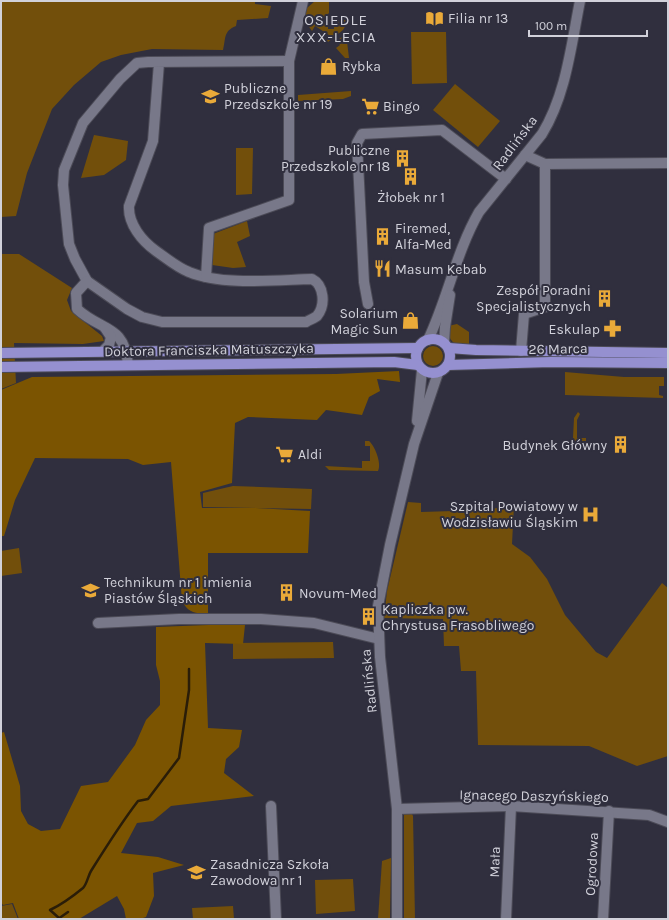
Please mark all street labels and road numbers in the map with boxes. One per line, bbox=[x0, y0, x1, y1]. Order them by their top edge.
street label: Radlińska bbox=[489, 112, 541, 174]
street label: Doktora Franciszka Matuszczyka bbox=[104, 340, 314, 360]
street label: 26 Marca bbox=[528, 340, 588, 358]
street label: Radlińska bbox=[357, 648, 381, 714]
street label: Ignacego Daszyńskiego bbox=[459, 786, 609, 806]
street label: Ogrodowa bbox=[582, 832, 602, 896]
street label: Mała bbox=[486, 846, 504, 878]

